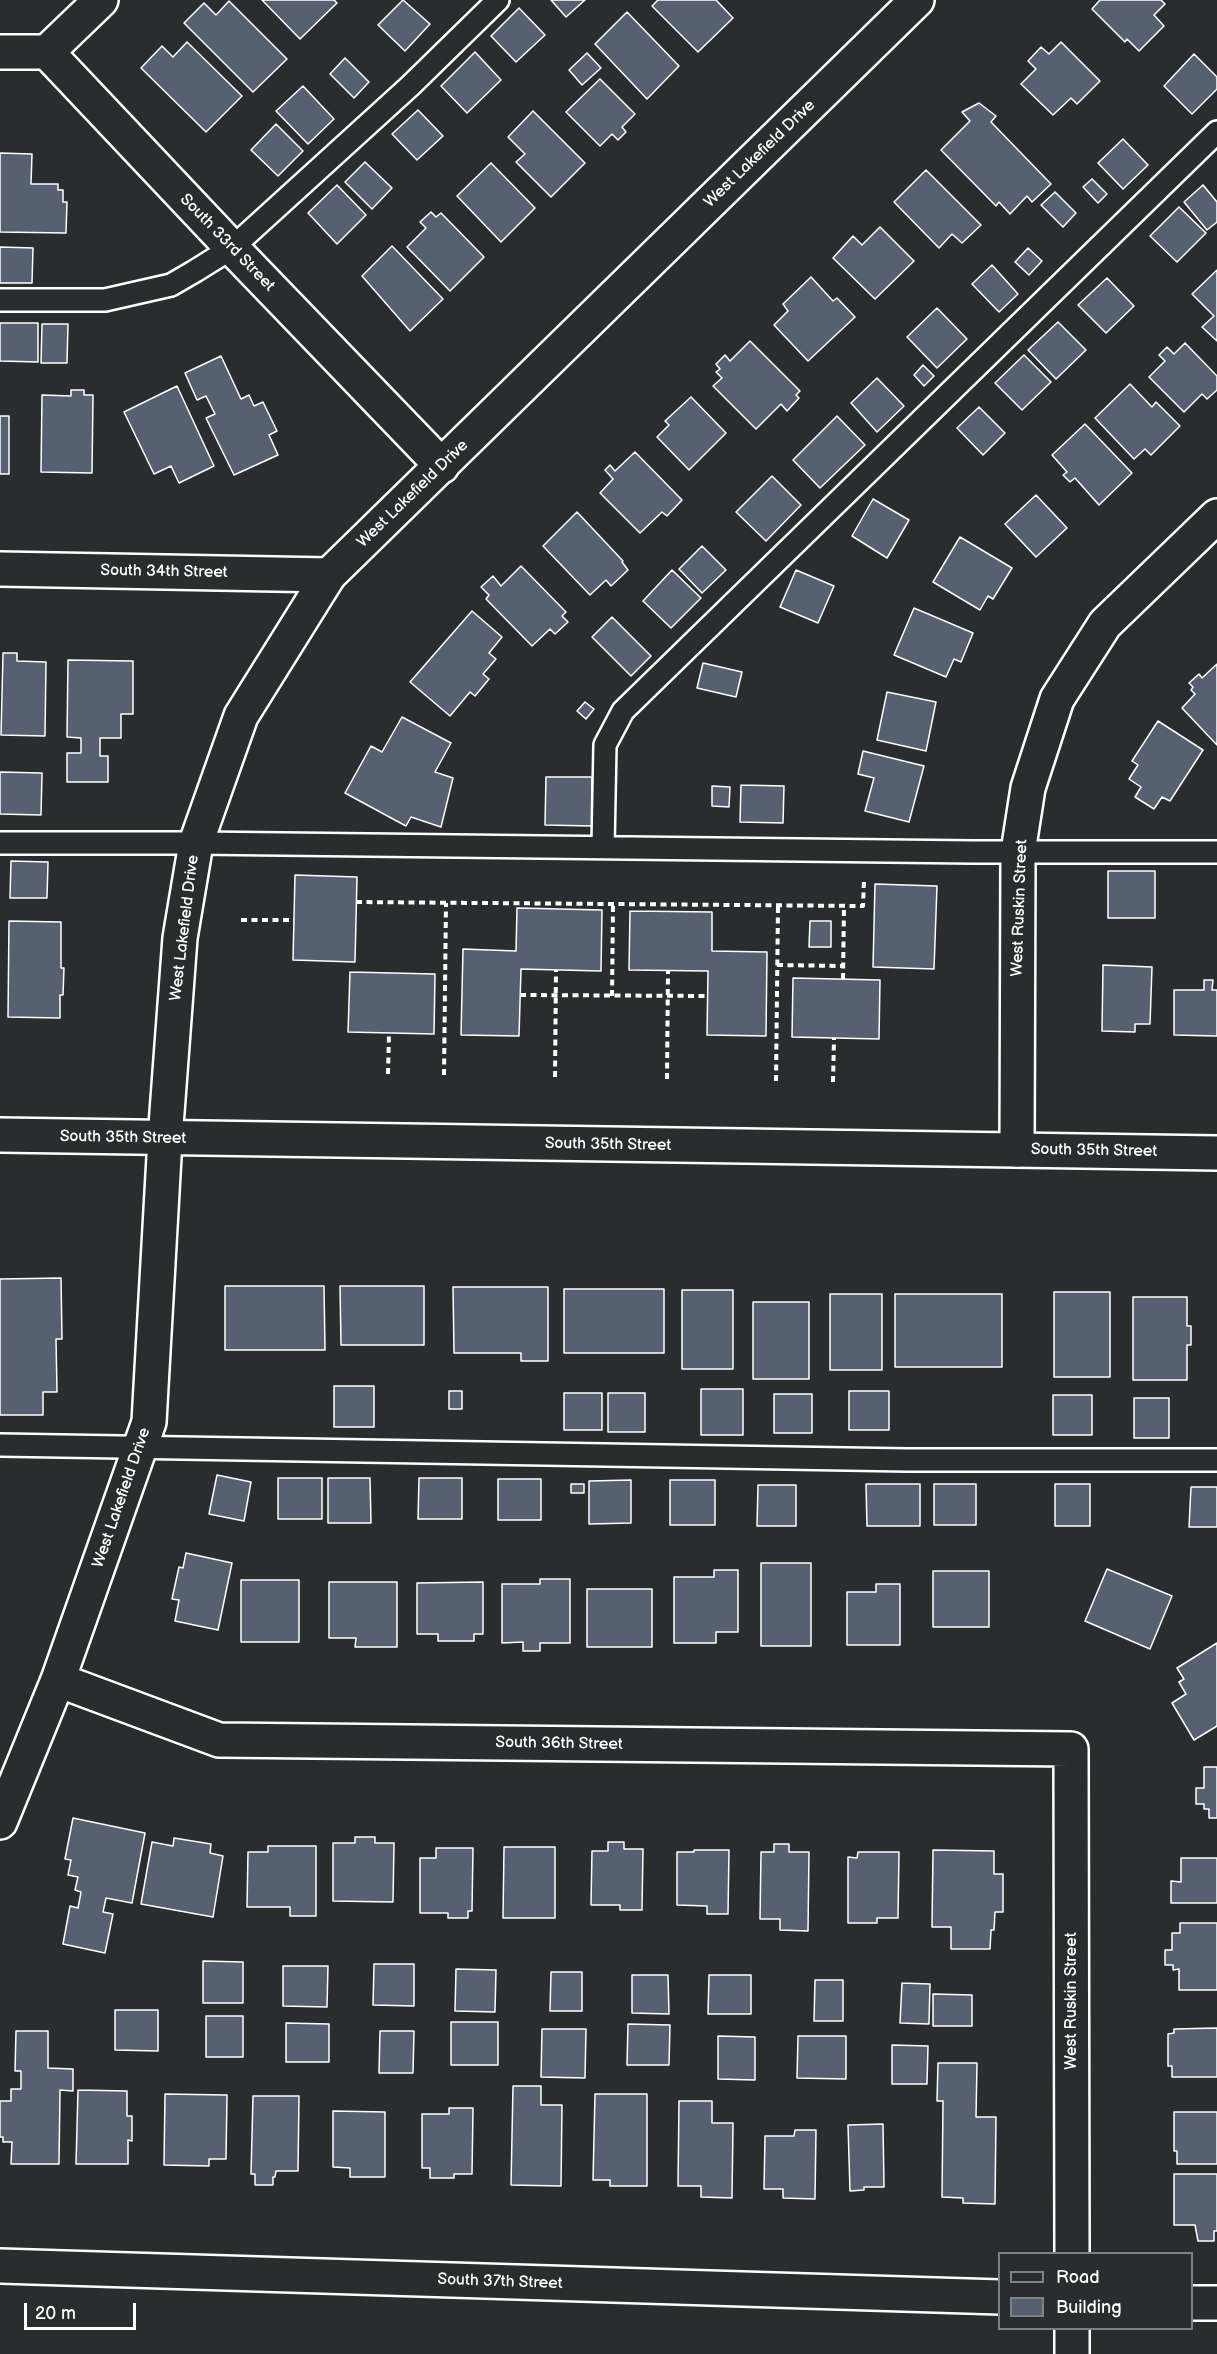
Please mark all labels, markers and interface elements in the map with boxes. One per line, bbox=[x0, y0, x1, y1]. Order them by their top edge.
street label: West Lakefield Drive bbox=[700, 96, 820, 212]
street label: South 33rd Street bbox=[176, 190, 278, 296]
street label: West Lakefield Drive bbox=[353, 436, 473, 552]
street label: South 34th Street bbox=[100, 561, 228, 583]
street label: West Ruskin Street bbox=[1008, 839, 1032, 977]
street label: West Lakefield Drive bbox=[167, 854, 203, 1002]
street label: South 35th Street bbox=[60, 1127, 186, 1149]
street label: South 35th Street bbox=[545, 1134, 671, 1156]
street label: South 35th Street bbox=[1031, 1140, 1157, 1162]
street label: West Lakefield Drive bbox=[89, 1425, 155, 1571]
street label: South 36th Street bbox=[495, 1733, 623, 1755]
street label: West Ruskin Street bbox=[1062, 1932, 1082, 2070]
legend bbox=[998, 2252, 1193, 2330]
text: Road bbox=[1056, 2267, 1100, 2288]
street label: South 37th Street bbox=[437, 2270, 563, 2294]
scale bar bbox=[27, 2291, 140, 2329]
text: Building bbox=[1056, 2297, 1122, 2318]
text: 20 m bbox=[35, 2303, 76, 2324]

